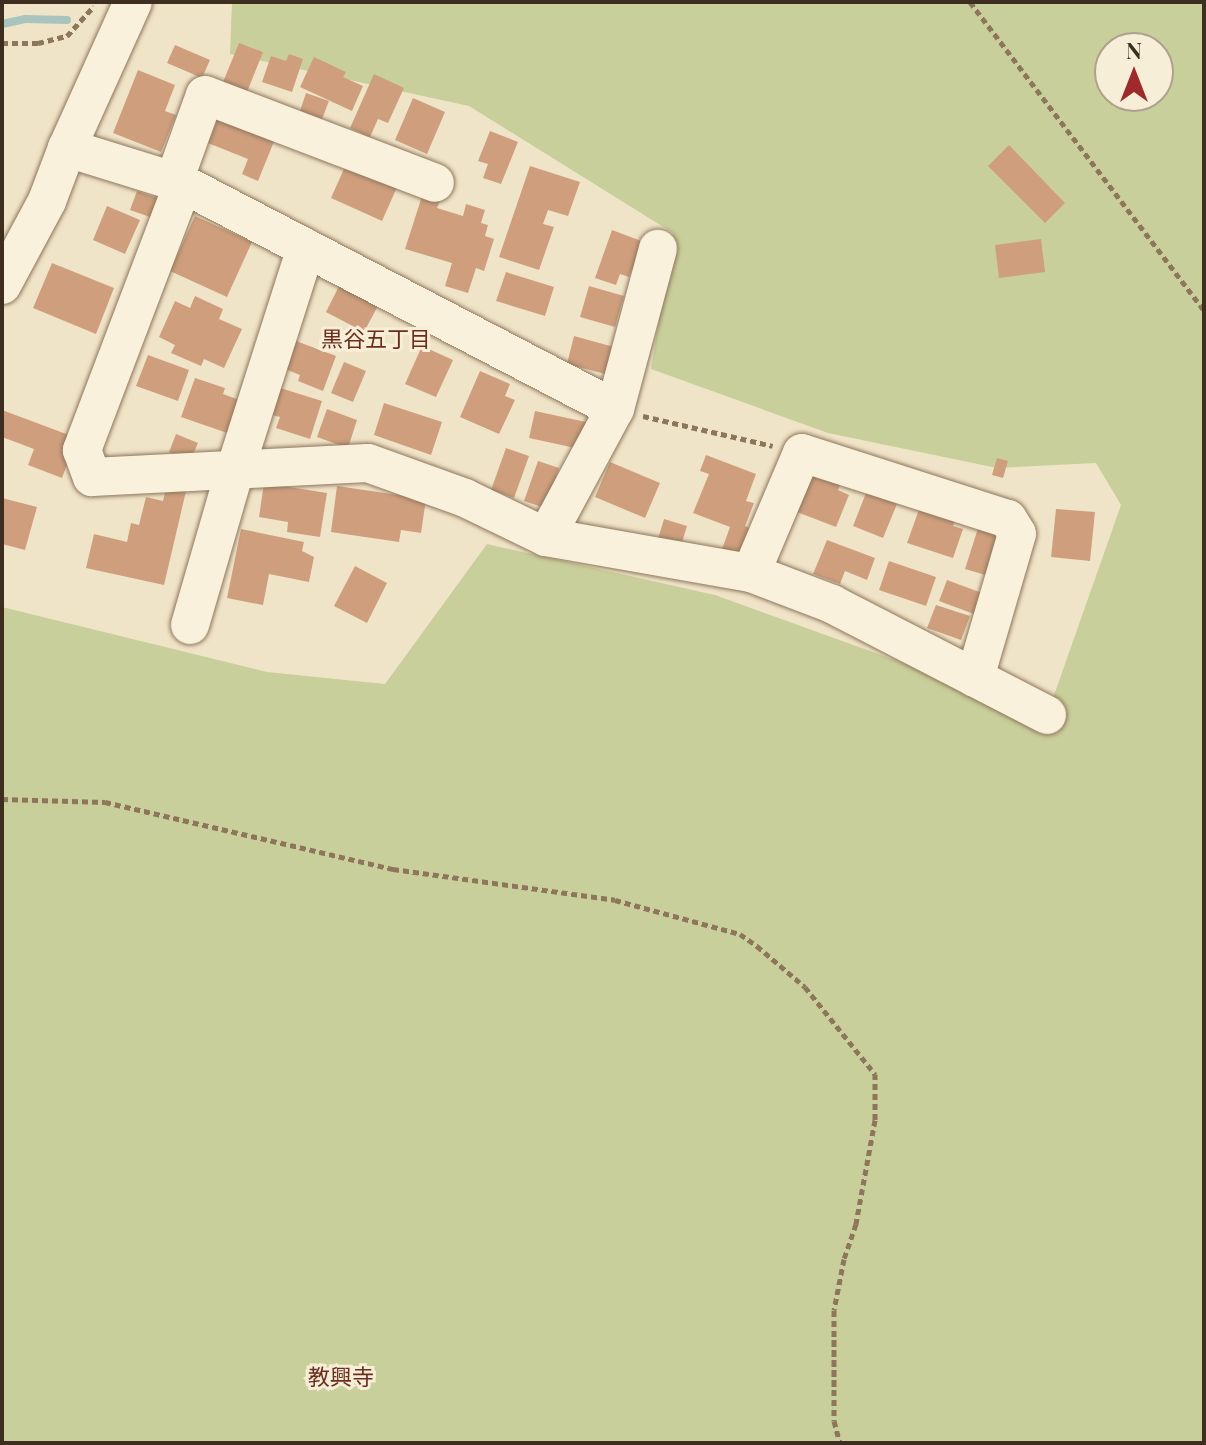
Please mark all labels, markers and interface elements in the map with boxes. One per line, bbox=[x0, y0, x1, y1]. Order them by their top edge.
north arrow bbox=[1094, 32, 1174, 112]
text: N bbox=[1126, 35, 1142, 65]
district label: 黒谷五丁目 bbox=[321, 326, 431, 352]
district label: 教興寺 bbox=[308, 1364, 374, 1390]

